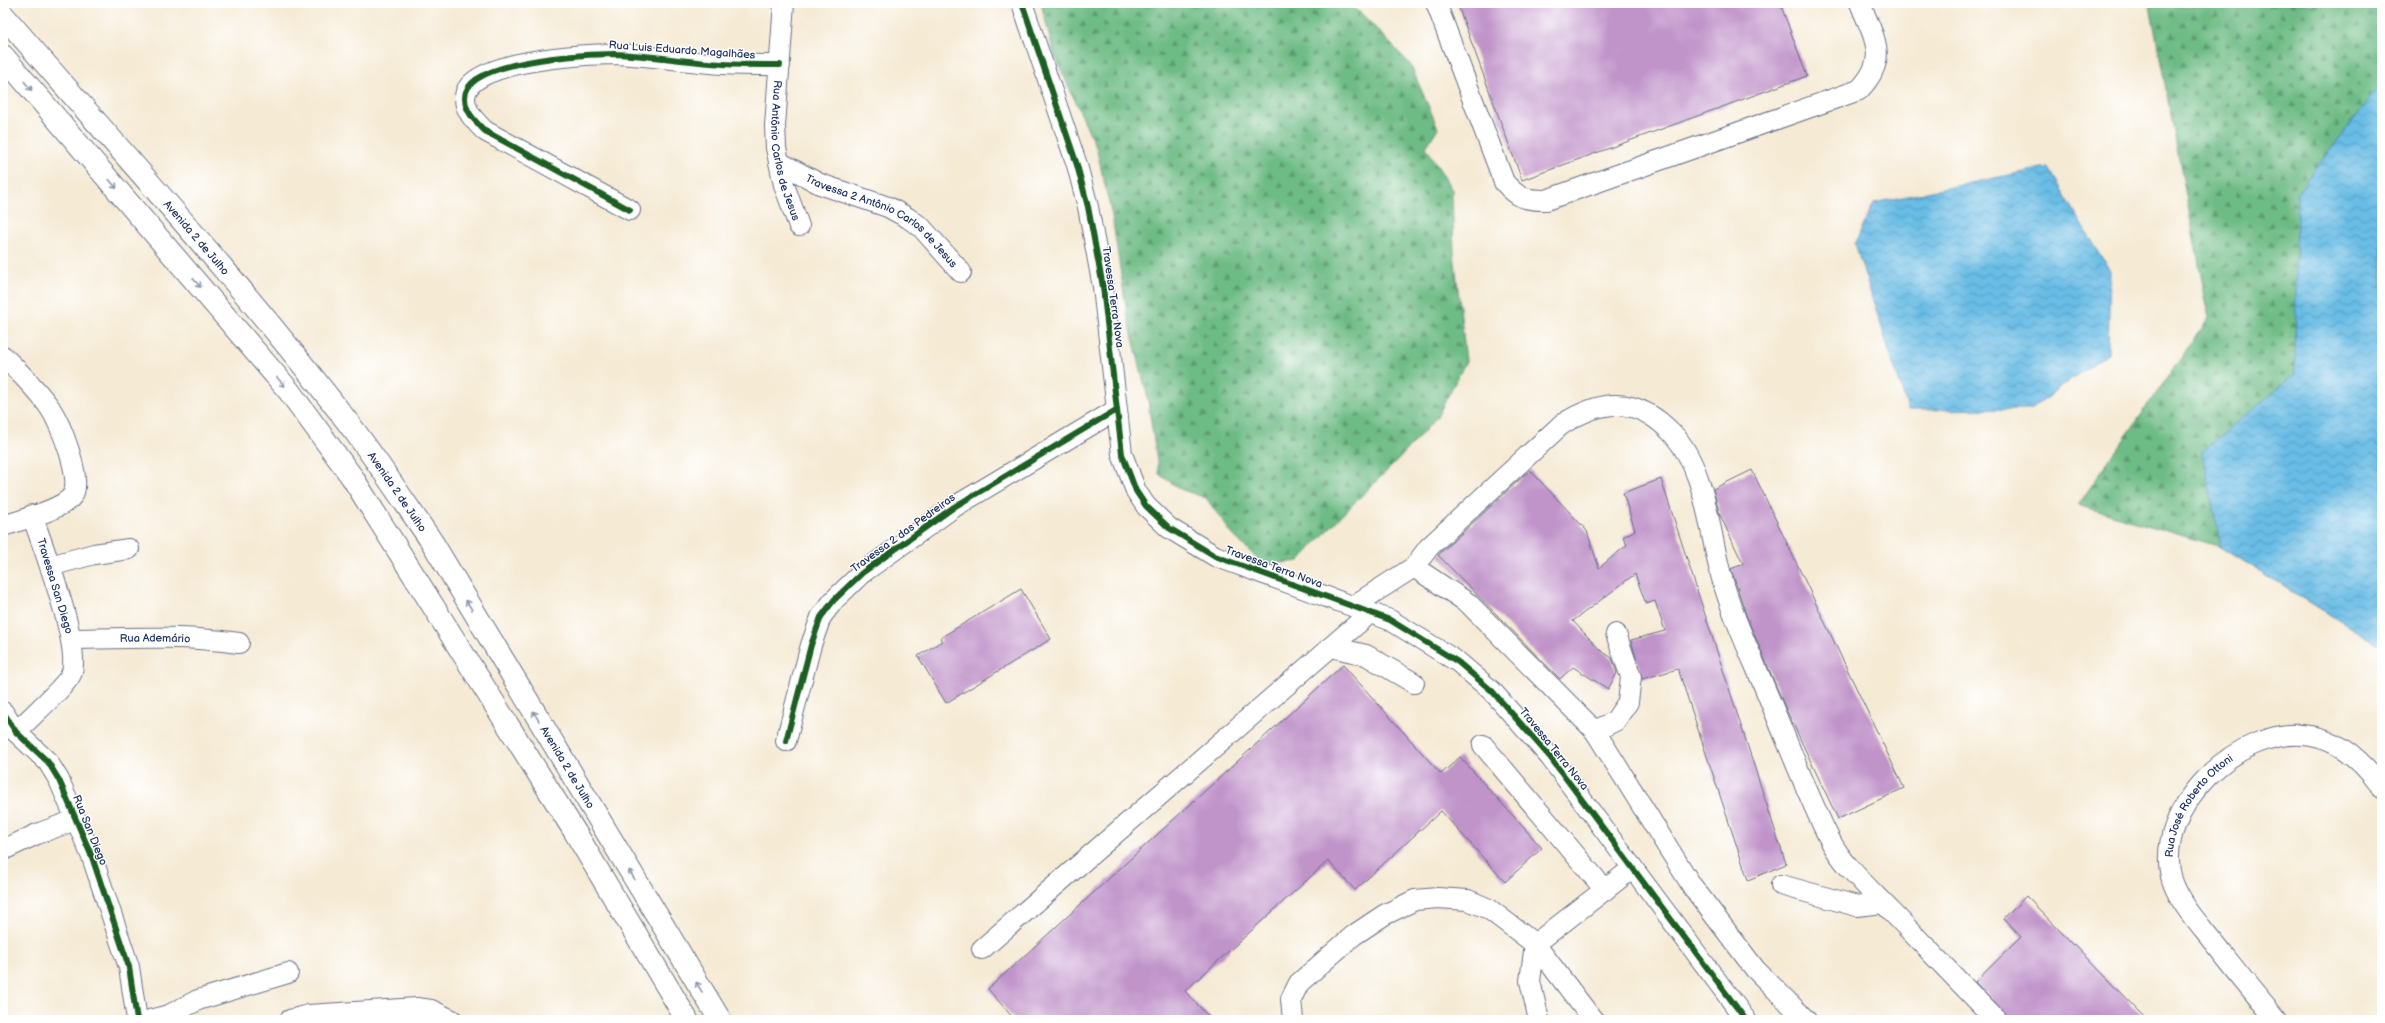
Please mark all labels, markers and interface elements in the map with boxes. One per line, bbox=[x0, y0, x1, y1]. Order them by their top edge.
street label: Rua Luis Eduardo Magalhães bbox=[608, 38, 756, 62]
one-way arrow bbox=[24, 80, 33, 91]
street label: Rua Antônio Carlos de Jesus bbox=[768, 80, 803, 223]
street label: Travessa 2 Antônio Carlos de Jesus bbox=[804, 171, 961, 270]
one-way arrow bbox=[108, 179, 117, 190]
street label: Avenida 2 de Julho bbox=[161, 198, 232, 277]
street label: Travessa Terra Nova bbox=[1099, 245, 1127, 349]
one-way arrow bbox=[193, 278, 202, 288]
one-way arrow bbox=[277, 377, 286, 388]
street label: Avenida 2 de Julho bbox=[365, 449, 429, 534]
street label: Travessa 2 das Pedreiras bbox=[848, 490, 958, 575]
street label: Travessa San Diego bbox=[34, 537, 76, 635]
street label: Travessa Terra Nova bbox=[1224, 543, 1324, 591]
one-way arrow bbox=[465, 599, 473, 611]
street label: Rua Ademário bbox=[120, 631, 191, 645]
street label: Travessa Terra Nova bbox=[1517, 705, 1591, 793]
one-way arrow bbox=[532, 710, 540, 722]
street label: Avenida 2 de Julho bbox=[538, 724, 597, 811]
street label: Rua José Roberto Ottoni bbox=[2162, 751, 2235, 858]
street label: Rua San Diego bbox=[70, 793, 110, 867]
one-way arrow bbox=[628, 869, 636, 881]
one-way arrow bbox=[695, 981, 703, 993]

